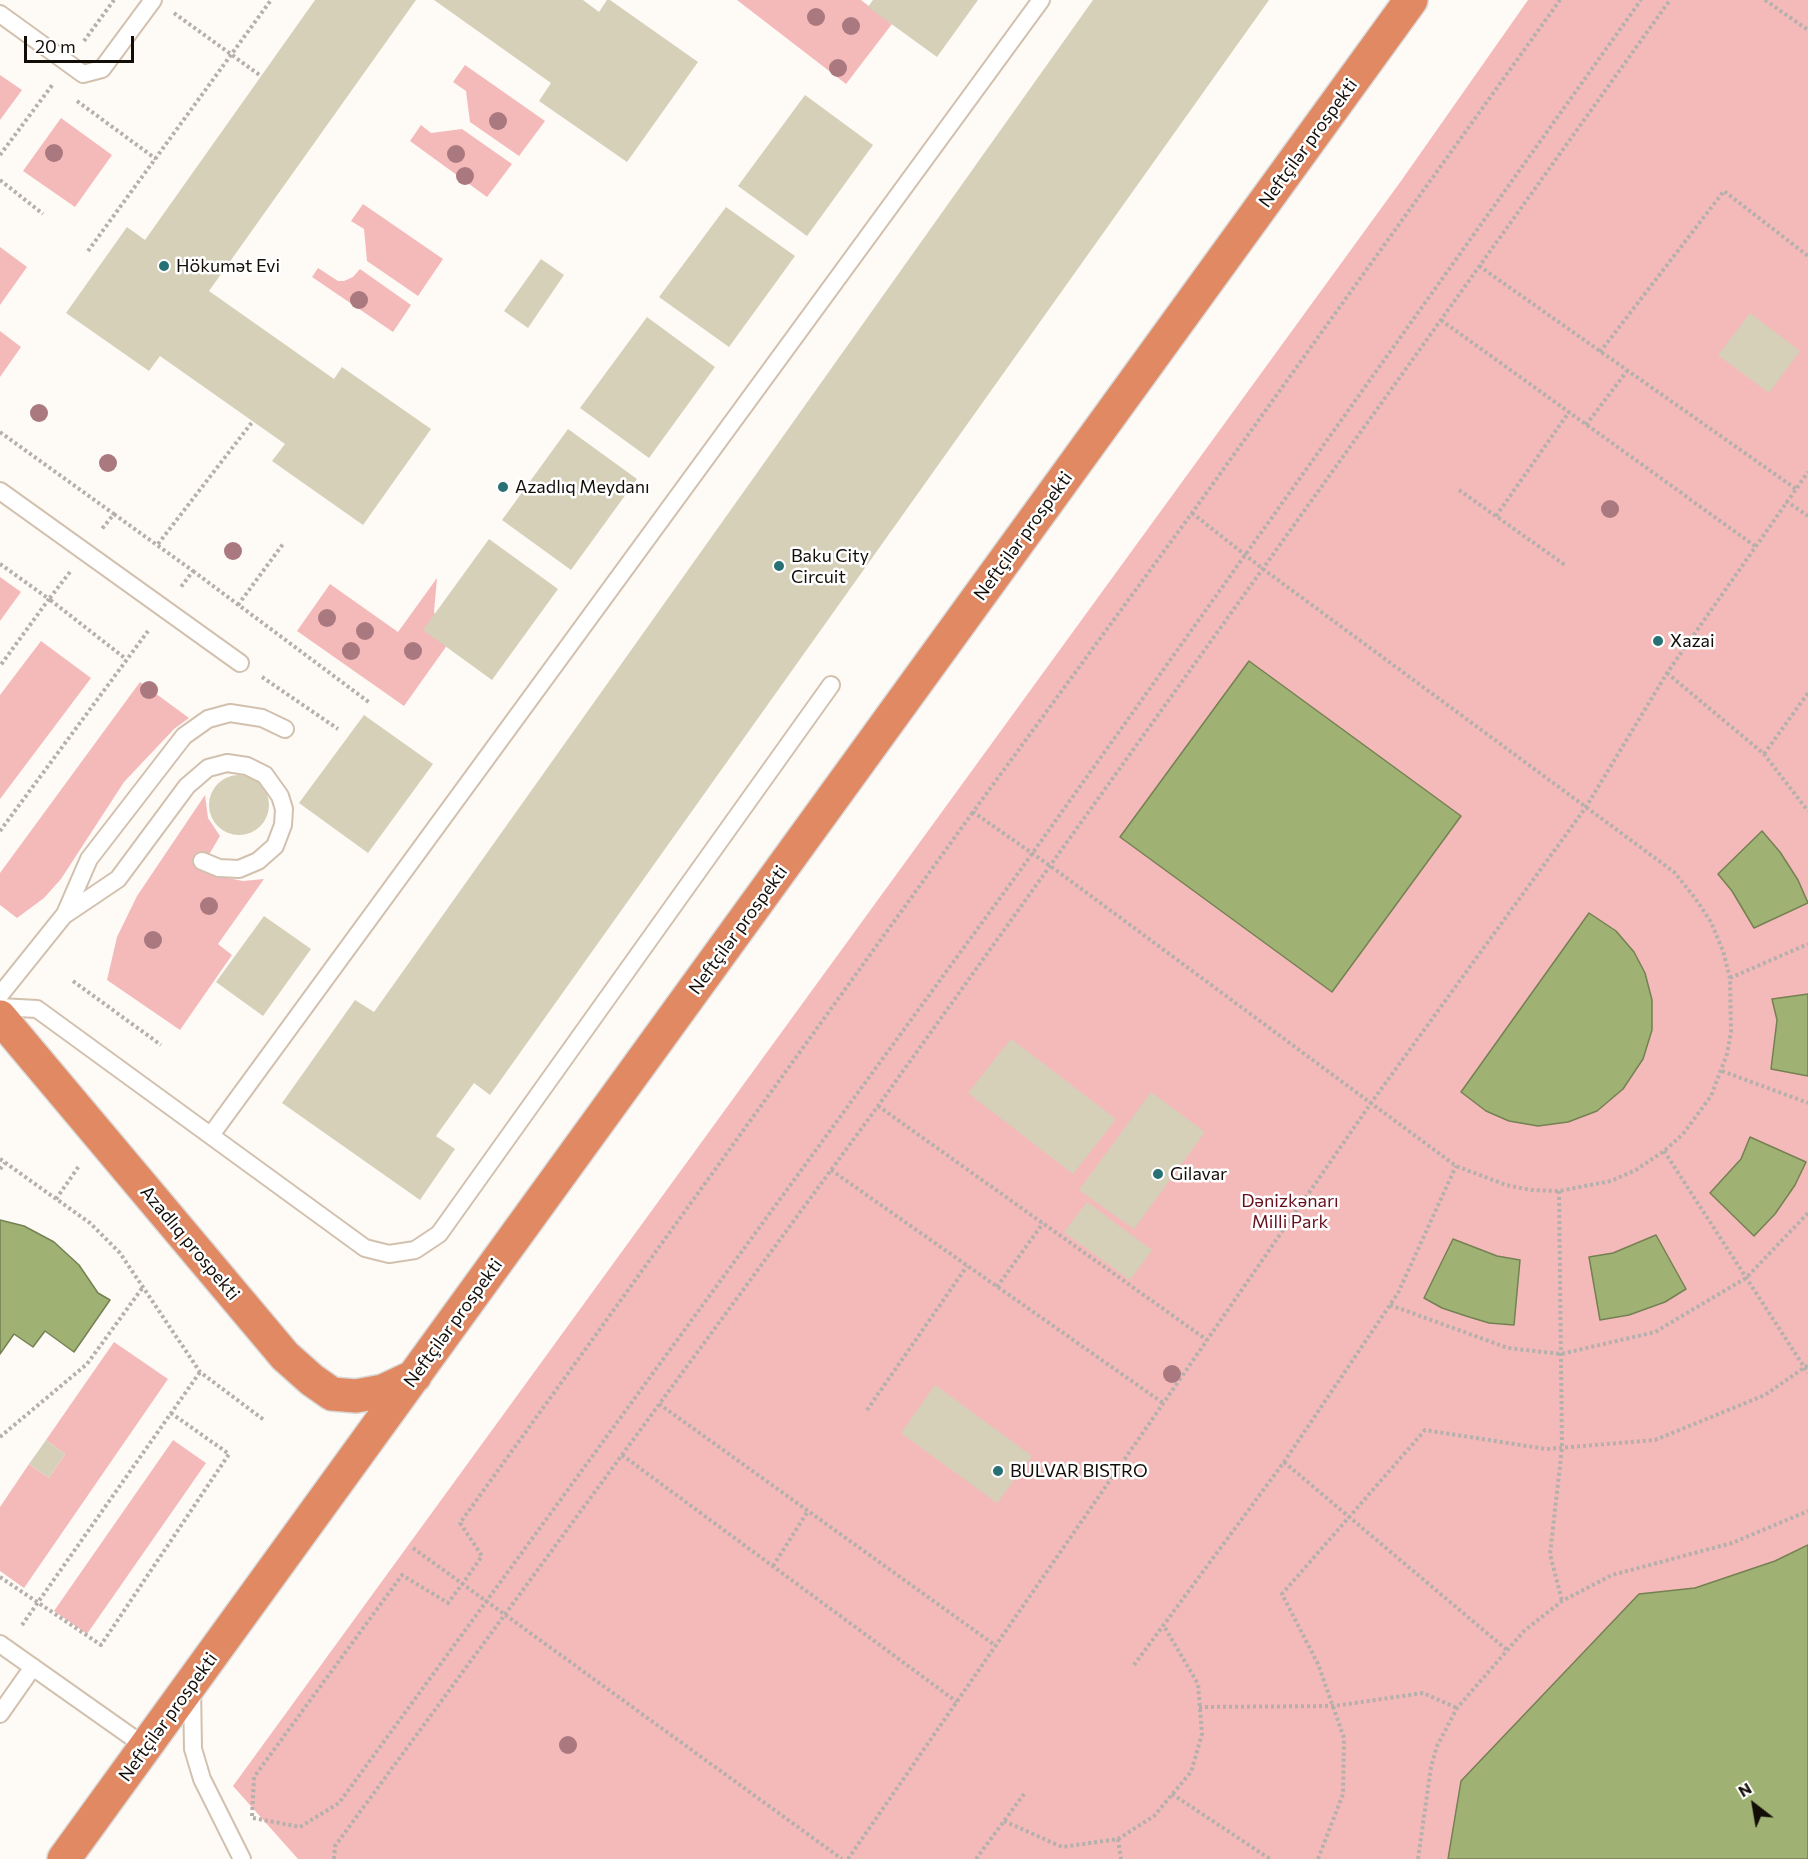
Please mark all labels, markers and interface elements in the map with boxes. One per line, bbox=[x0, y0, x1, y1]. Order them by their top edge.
scale bar bbox=[27, 24, 136, 62]
text: 20 m bbox=[35, 35, 76, 57]
street label: Neftçilər prospekti bbox=[1254, 74, 1362, 212]
place label: Hökumət Evi bbox=[176, 255, 280, 277]
marker: Hökumət Evi bbox=[157, 259, 171, 273]
street label: Neftçilər prospekti bbox=[969, 467, 1077, 605]
place label: Azadlıq Meydanı bbox=[515, 476, 650, 498]
marker: Azadlıq Meydanı bbox=[496, 480, 510, 494]
place label: Baku City Circuit bbox=[791, 545, 869, 588]
marker: Baku City Circuit bbox=[772, 559, 786, 573]
place label: Xazai bbox=[1670, 630, 1715, 652]
marker: Xazai bbox=[1651, 634, 1665, 648]
street label: Neftçilər prospekti bbox=[684, 861, 792, 999]
place label: Gilavar bbox=[1170, 1163, 1227, 1185]
marker: Gilavar bbox=[1151, 1167, 1165, 1181]
street label: Azadlıq prospekti bbox=[136, 1181, 244, 1305]
park label: Dənizkənarı Milli Park bbox=[1241, 1190, 1339, 1232]
street label: Neftçilər prospekti bbox=[399, 1254, 507, 1392]
place label: BULVAR BISTRO bbox=[1010, 1460, 1148, 1482]
marker: BULVAR BISTRO bbox=[991, 1464, 1005, 1478]
street label: Neftçilər prospekti bbox=[114, 1648, 222, 1786]
north arrow bbox=[1724, 1775, 1784, 1835]
text: N bbox=[1734, 1778, 1755, 1800]

